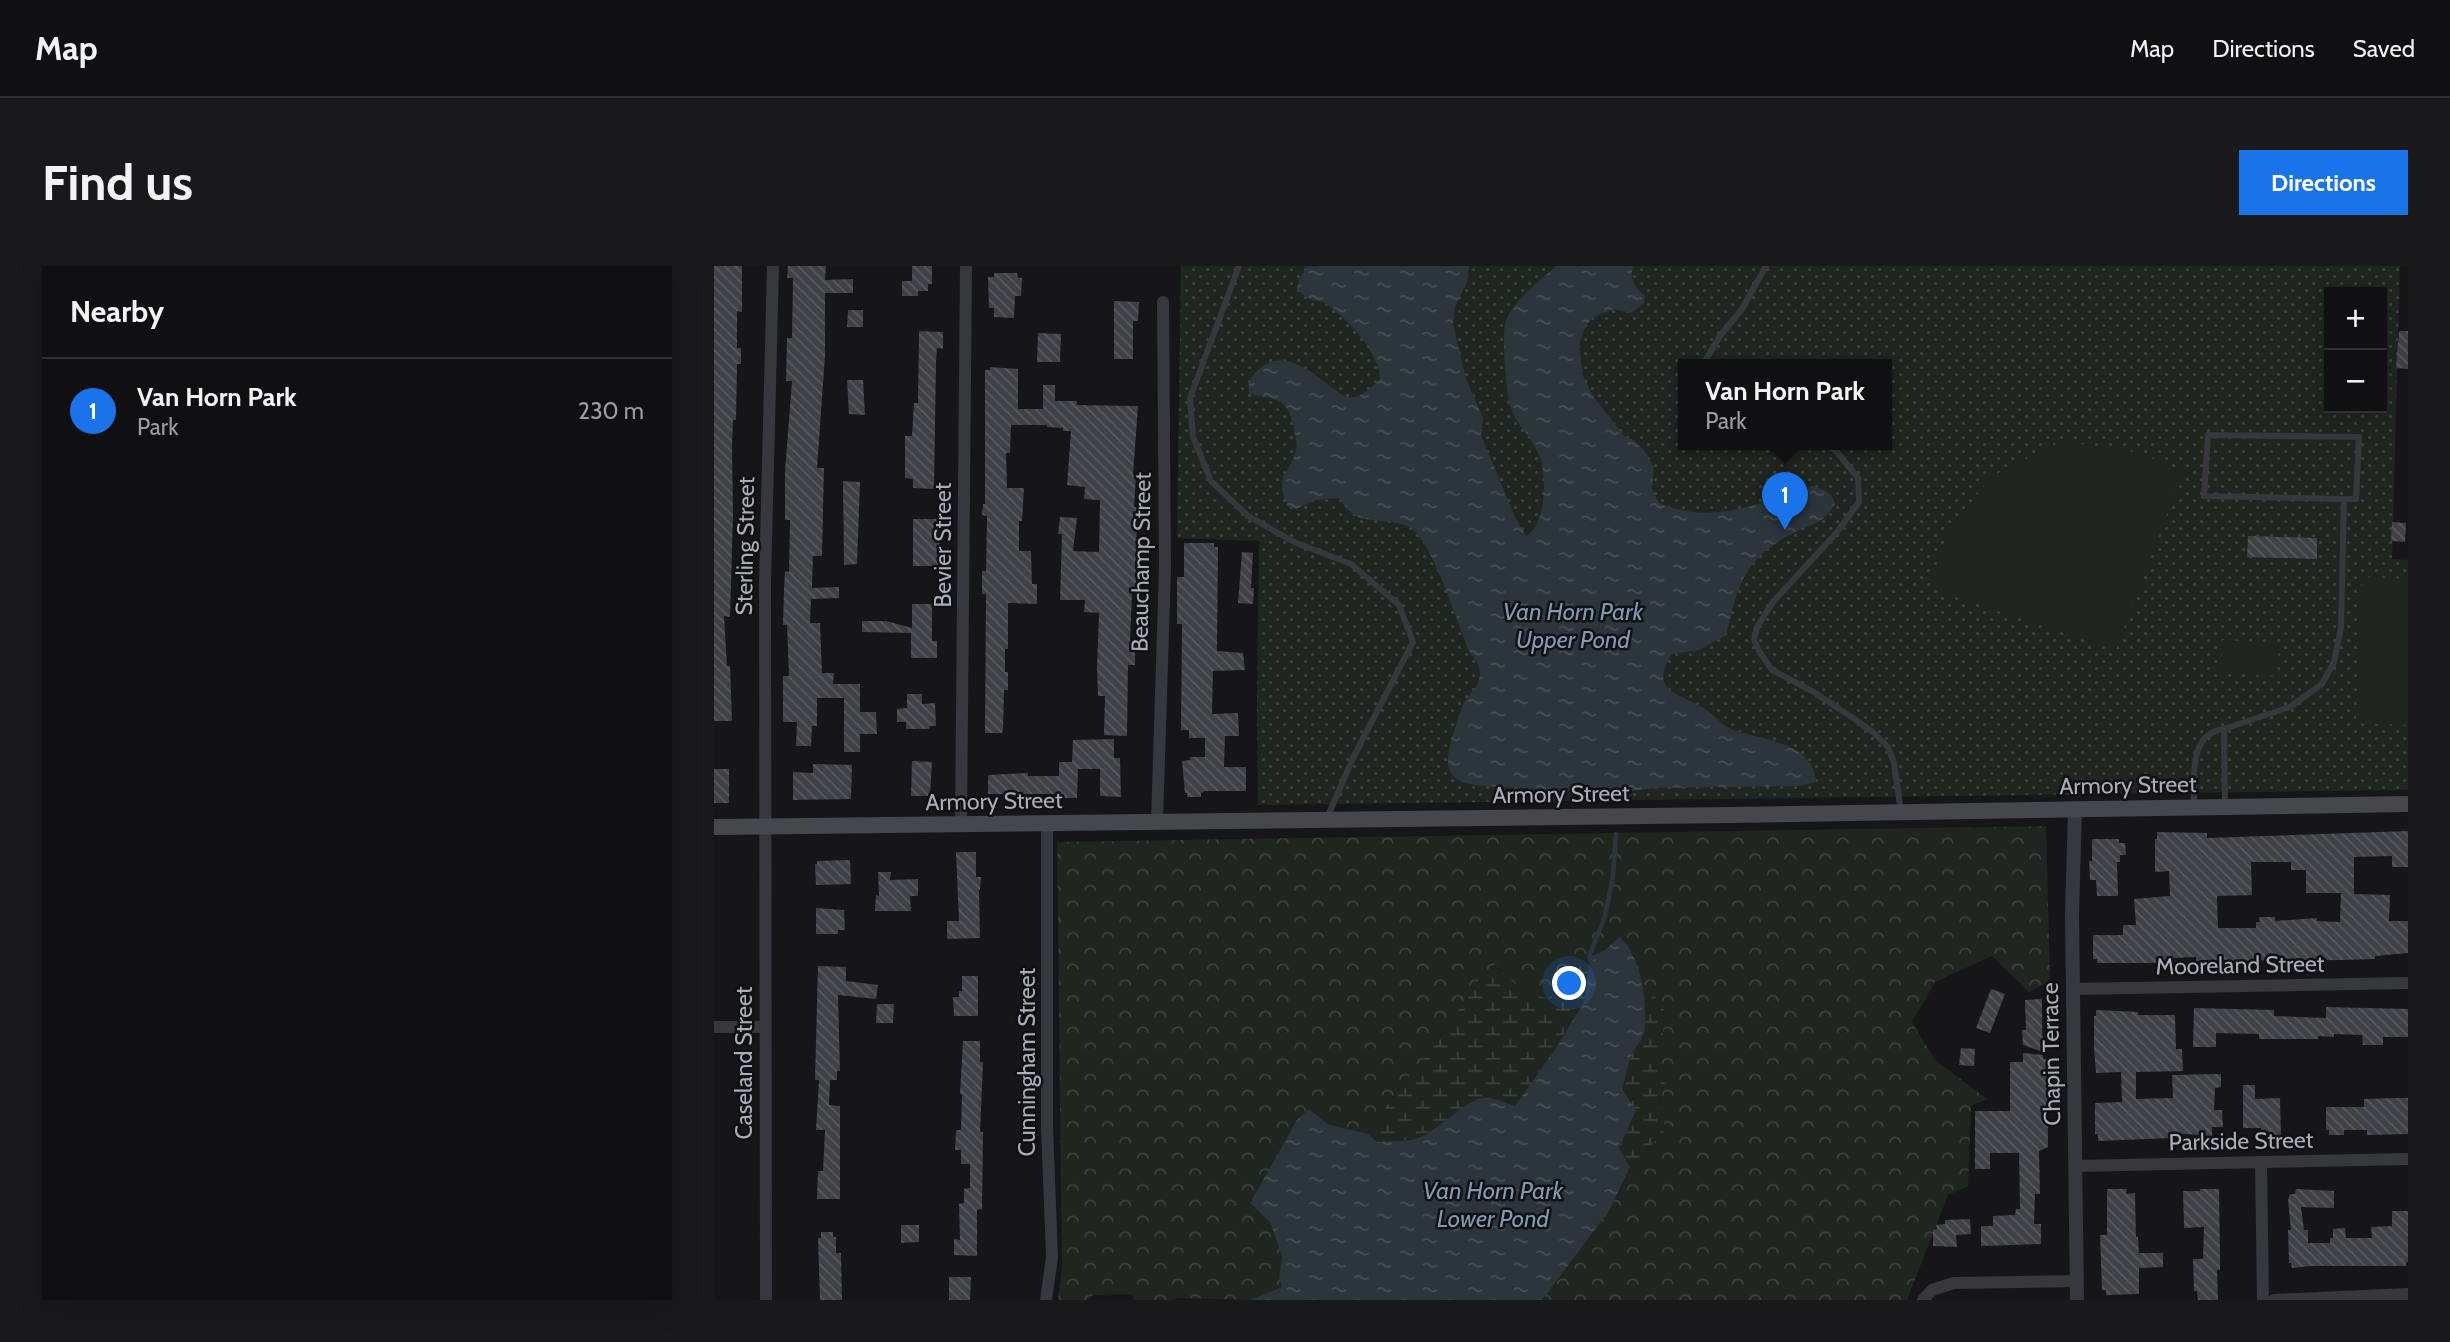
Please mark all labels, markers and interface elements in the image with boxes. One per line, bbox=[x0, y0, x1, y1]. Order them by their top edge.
text: Map bbox=[35, 28, 98, 68]
text: Map bbox=[2130, 34, 2174, 63]
text: Directions bbox=[2212, 34, 2315, 63]
text: Saved bbox=[2353, 34, 2415, 63]
button: Directions bbox=[2239, 150, 2408, 215]
text: Find us bbox=[42, 153, 193, 212]
map controls bbox=[2324, 287, 2387, 413]
button: + bbox=[2324, 287, 2387, 350]
text: Nearby bbox=[70, 293, 164, 330]
button: − bbox=[2324, 350, 2387, 413]
popup bbox=[1678, 359, 1892, 450]
text: Van Horn Park bbox=[1705, 375, 1865, 407]
text: Van Horn Park bbox=[137, 381, 297, 413]
text: 1 bbox=[89, 397, 97, 425]
text: 230 m bbox=[578, 397, 644, 425]
text: Park bbox=[1705, 407, 1747, 435]
text: Park bbox=[137, 413, 178, 441]
street label: Beauchamp Street bbox=[1125, 472, 1157, 652]
pin: 1 bbox=[1762, 472, 1808, 530]
street label: Sterling Street bbox=[730, 476, 760, 616]
street label: Bevier Street bbox=[929, 482, 957, 607]
water label: Van Horn Park Upper Pond bbox=[1503, 597, 1644, 654]
street label: Armory Street bbox=[2059, 770, 2197, 800]
street label: Armory Street bbox=[1492, 779, 1630, 809]
street label: Armory Street bbox=[925, 786, 1063, 816]
street label: Mooreland Street bbox=[2155, 950, 2325, 980]
your location bbox=[1552, 966, 1586, 1000]
street label: Cunningham Street bbox=[1013, 967, 1041, 1156]
street label: Chapin Terrace bbox=[2036, 982, 2066, 1126]
street label: Caseland Street bbox=[730, 986, 758, 1139]
street label: Parkside Street bbox=[2168, 1126, 2314, 1156]
water label: Van Horn Park Lower Pond bbox=[1423, 1176, 1564, 1233]

